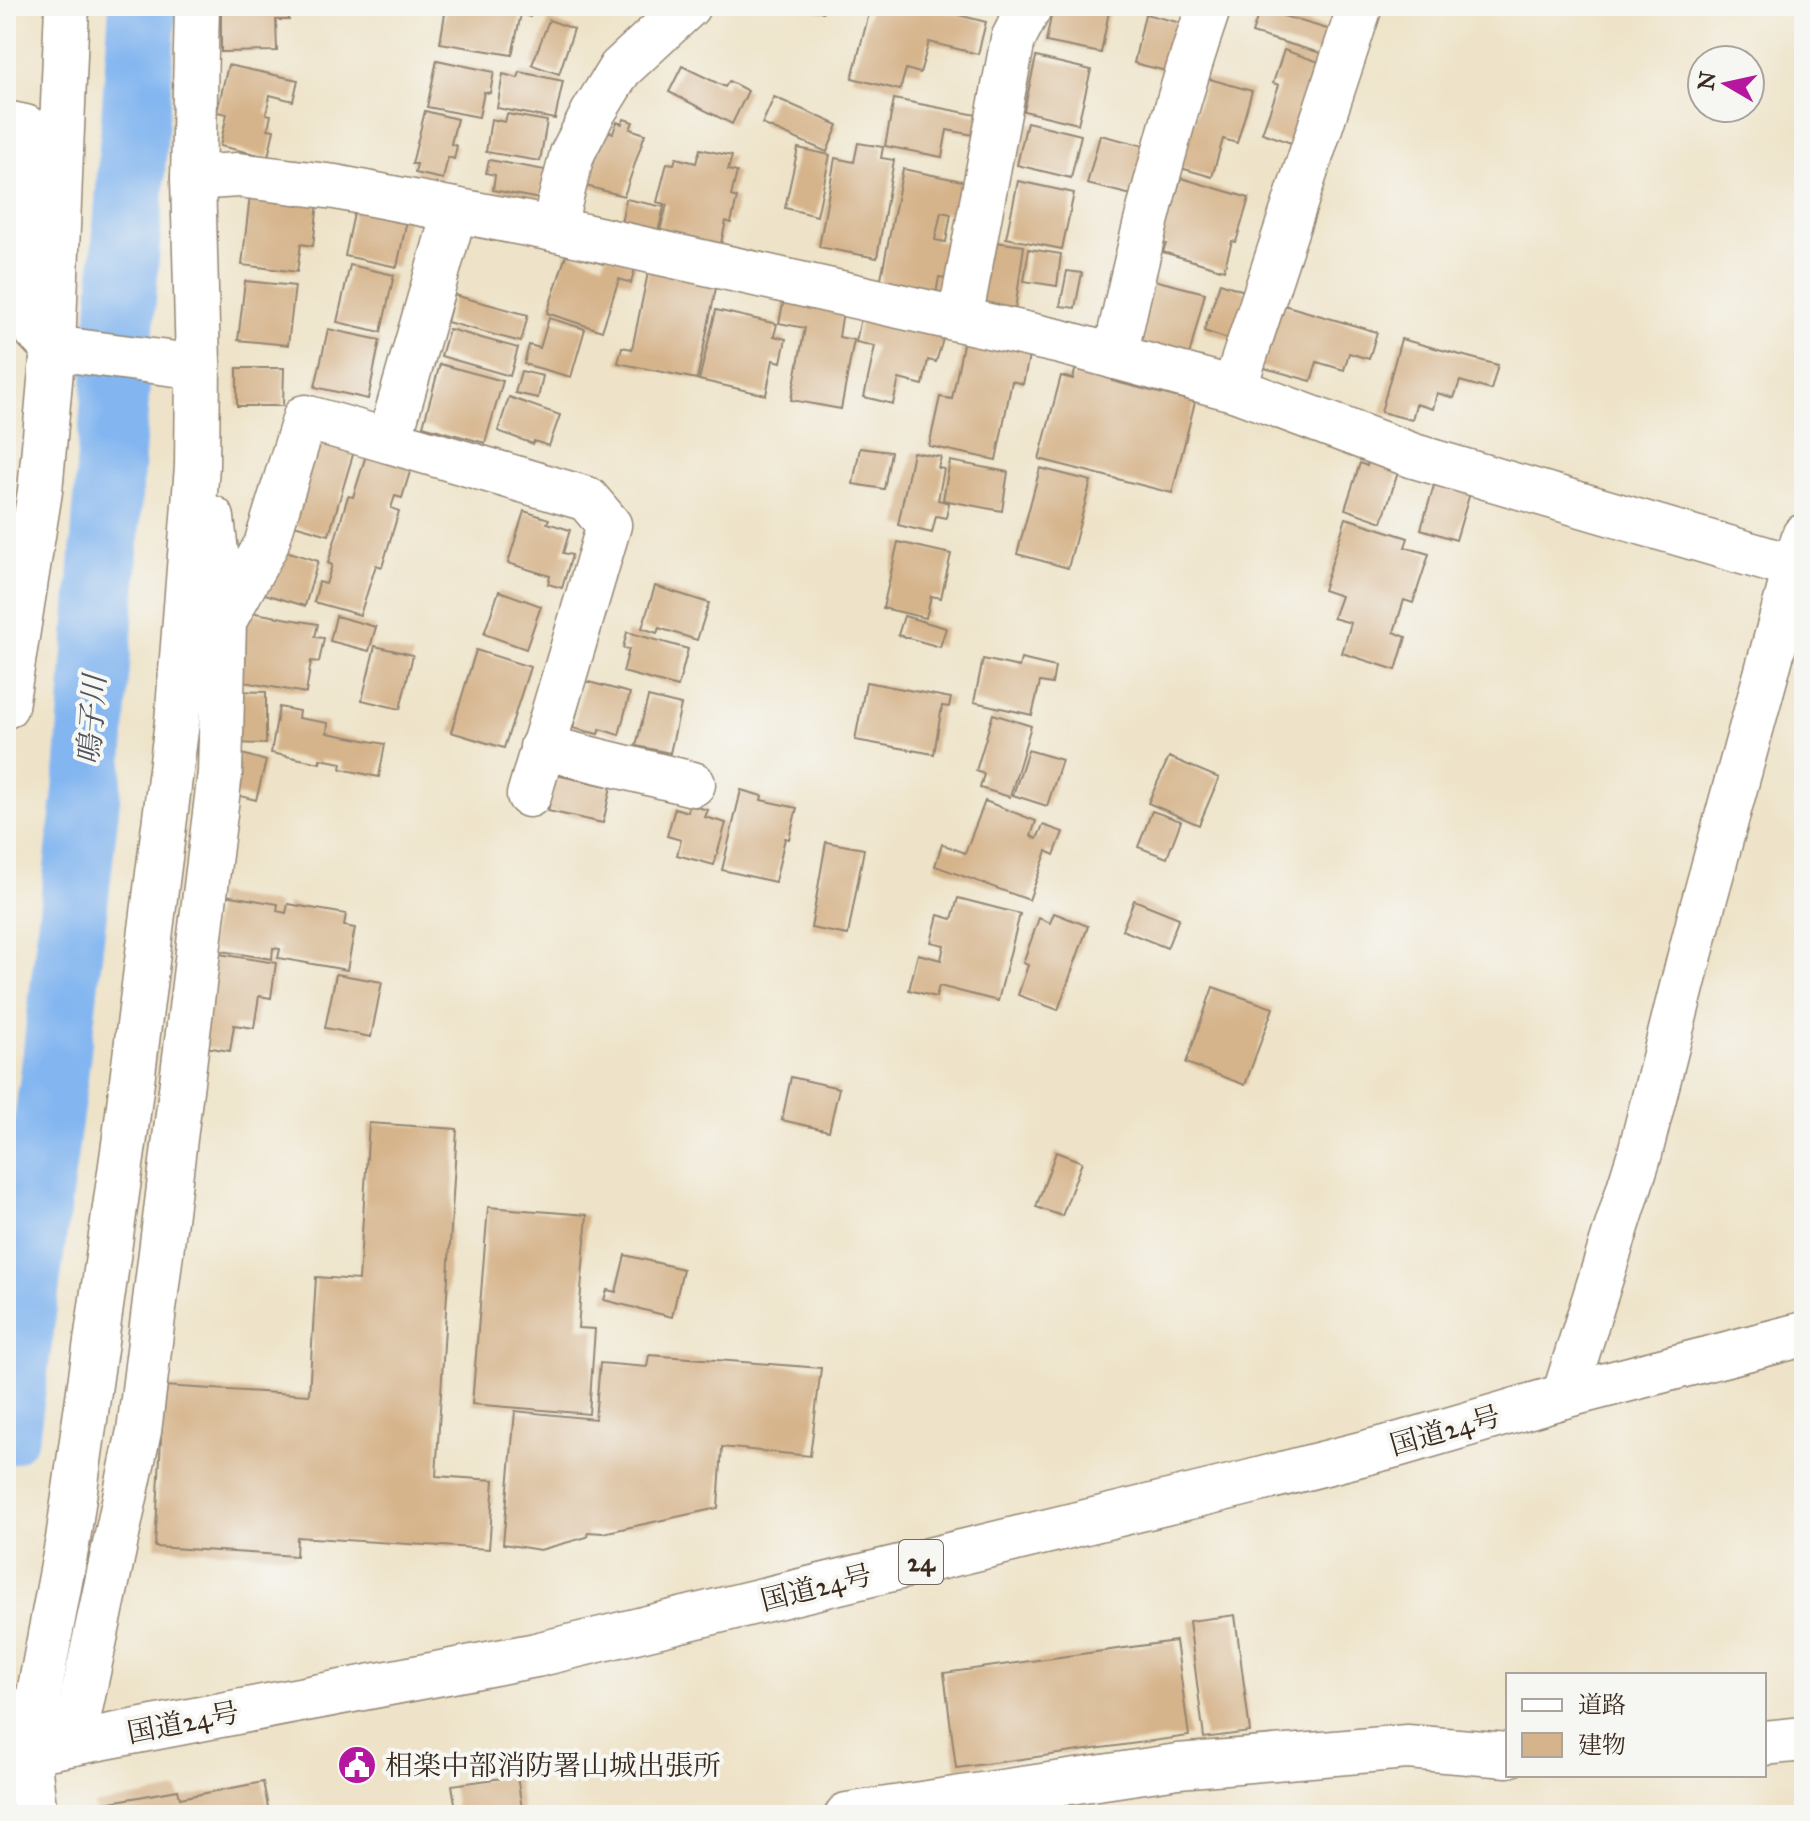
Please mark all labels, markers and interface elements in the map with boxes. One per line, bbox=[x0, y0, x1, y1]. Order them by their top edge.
north arrow bbox=[1686, 44, 1766, 124]
text: N bbox=[1692, 69, 1722, 92]
water label: 鳴子川 bbox=[71, 671, 113, 766]
street label: 国道24号 bbox=[1386, 1398, 1504, 1463]
road number: 24 bbox=[899, 1540, 943, 1584]
street label: 国道24号 bbox=[757, 1557, 875, 1618]
legend bbox=[1506, 1673, 1766, 1777]
text: 道路 bbox=[1578, 1690, 1626, 1720]
street label: 国道24号 bbox=[124, 1694, 242, 1750]
text: 建物 bbox=[1578, 1730, 1626, 1760]
public building icon: 相楽中部消防署山城出張所 bbox=[336, 1744, 378, 1786]
place label: 相楽中部消防署山城出張所 bbox=[385, 1748, 721, 1783]

